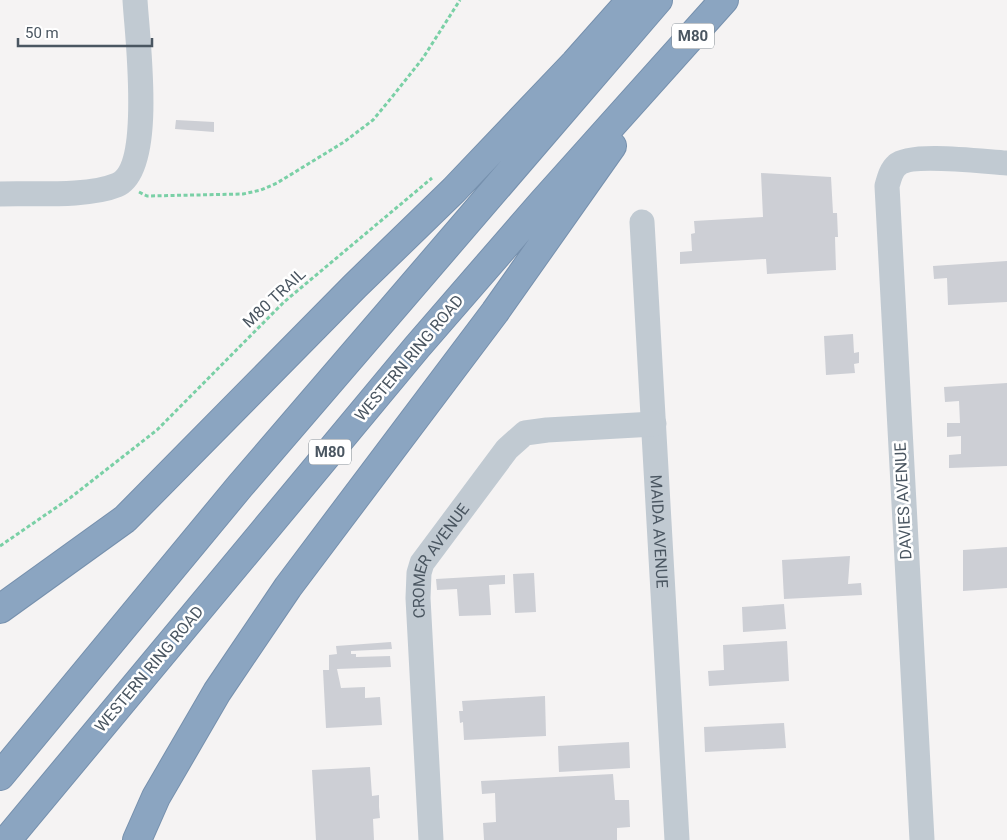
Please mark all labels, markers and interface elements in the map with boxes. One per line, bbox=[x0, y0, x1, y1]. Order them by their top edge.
scale bar bbox=[18, 15, 151, 47]
text: 50 m bbox=[25, 24, 59, 42]
road number: M80 bbox=[672, 24, 714, 48]
street label: M80 TRAIL bbox=[239, 264, 309, 332]
street label: WESTERN RING ROAD bbox=[351, 291, 467, 425]
road number: M80 bbox=[309, 440, 351, 464]
street label: DAVIES AVENUE bbox=[890, 442, 916, 560]
street label: MAIDA AVENUE bbox=[647, 474, 672, 589]
street label: CROMER AVENUE bbox=[409, 499, 473, 619]
street label: WESTERN RING ROAD bbox=[91, 602, 207, 736]

